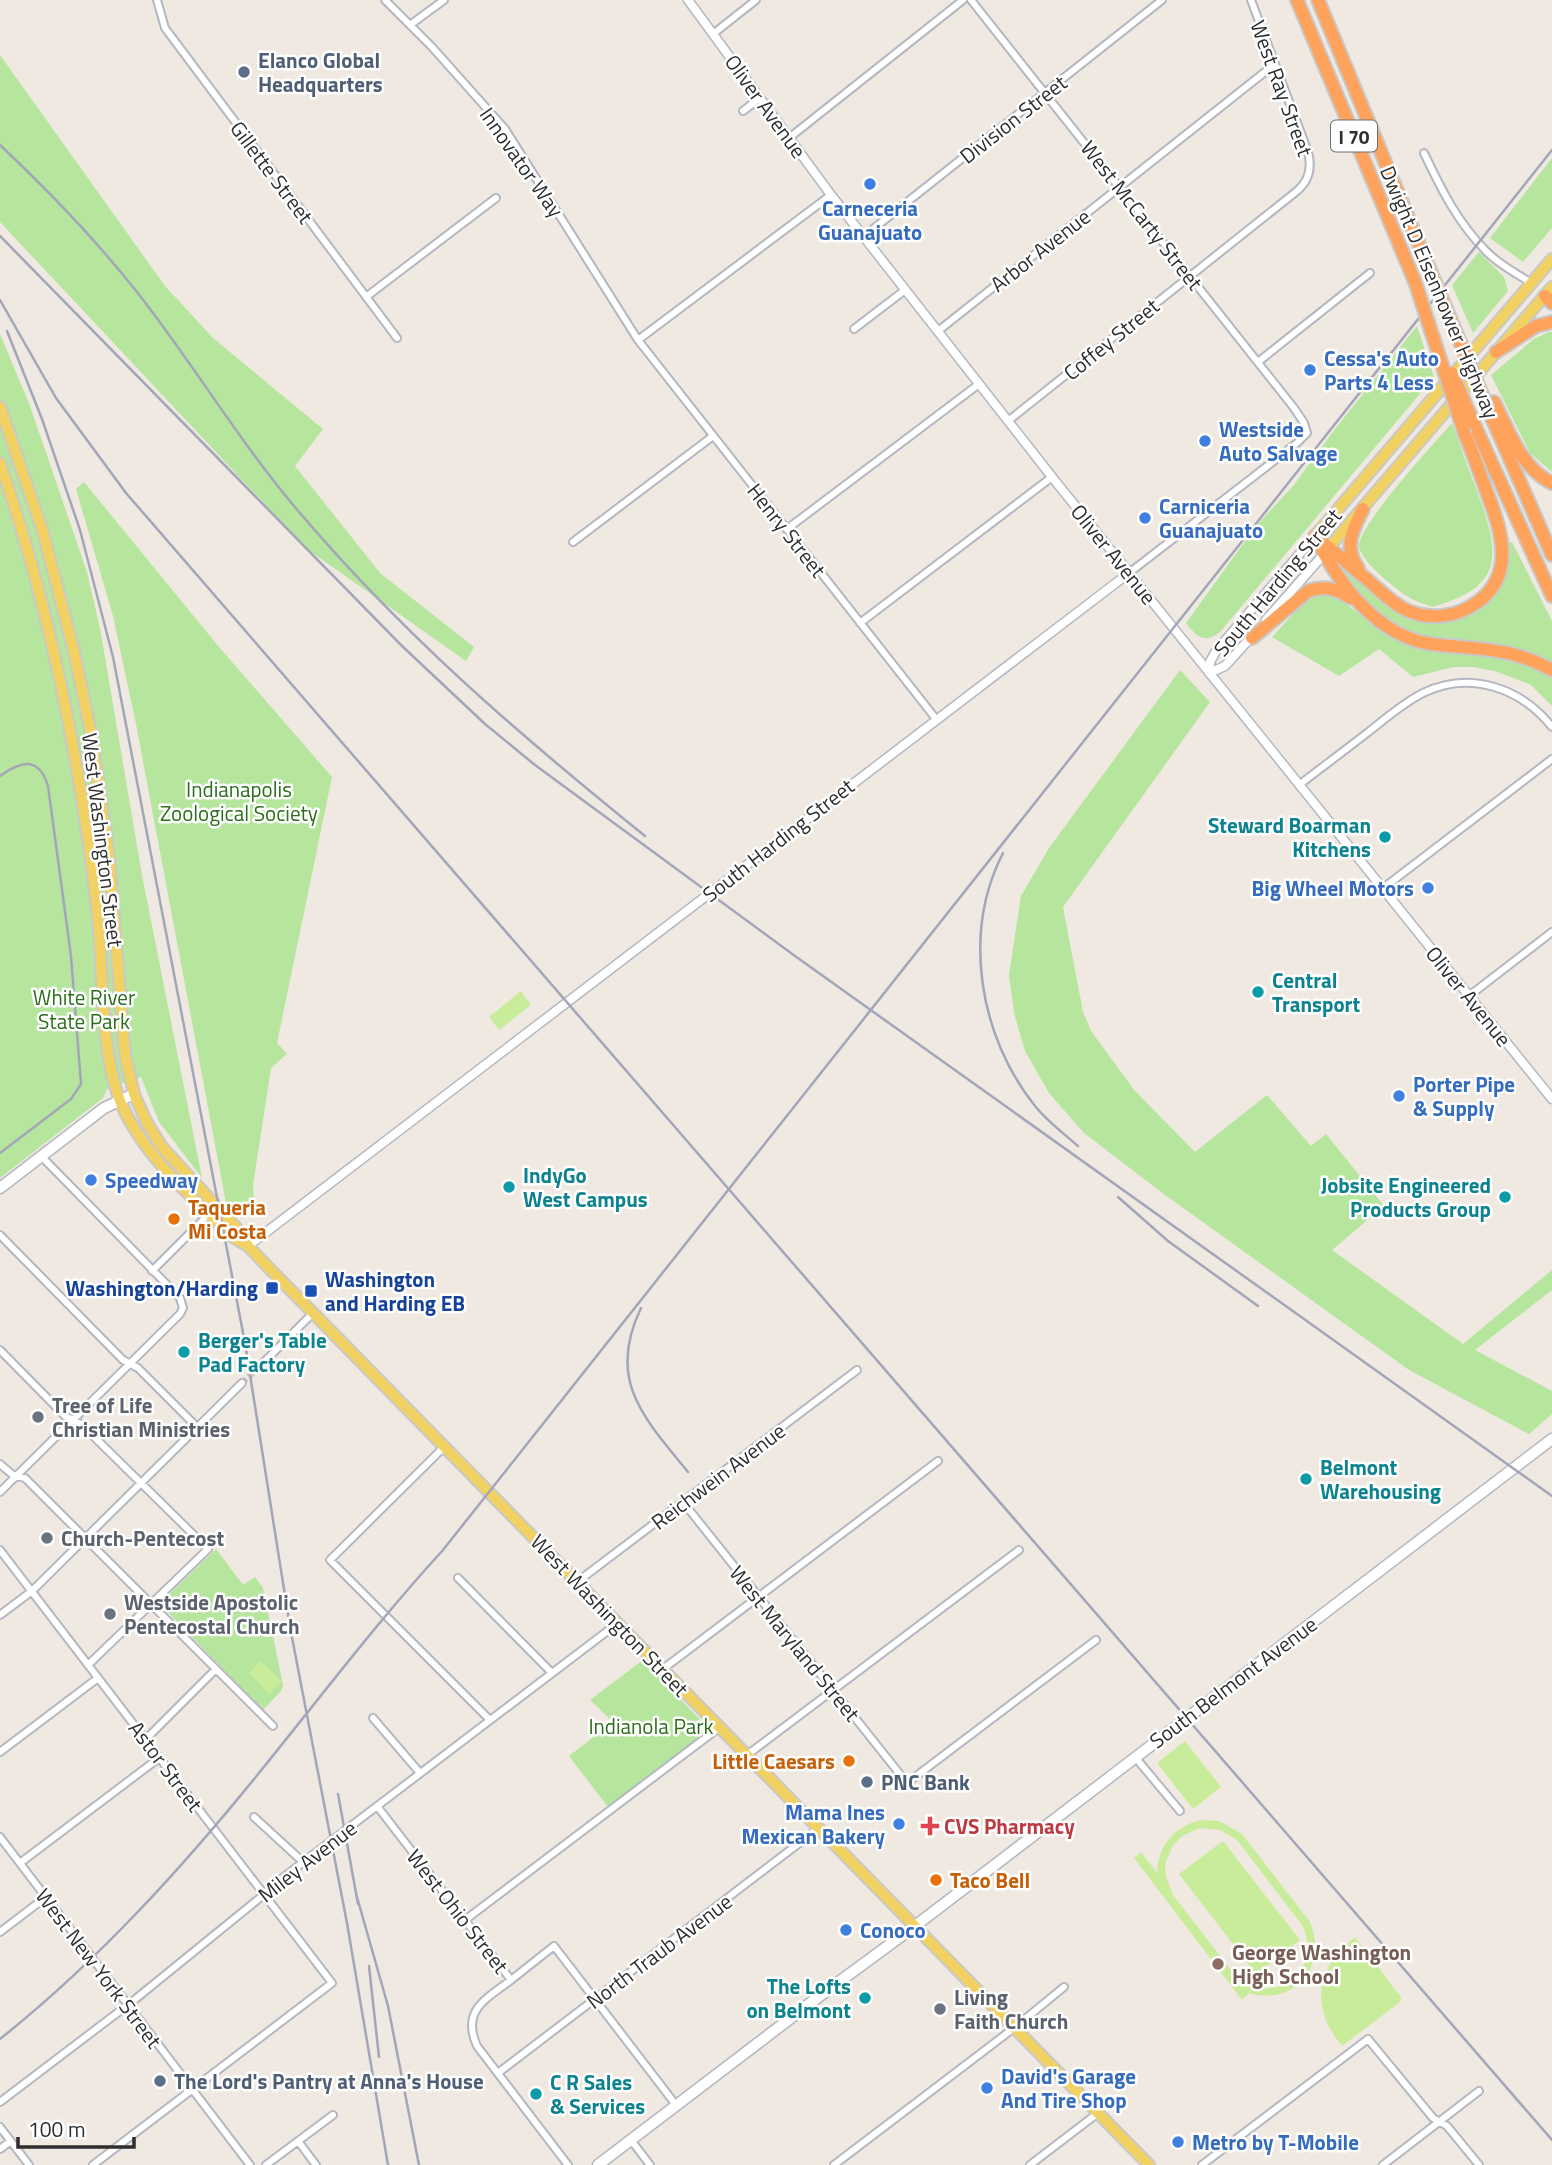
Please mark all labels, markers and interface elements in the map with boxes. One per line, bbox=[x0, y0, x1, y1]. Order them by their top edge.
street label: West Ray Street bbox=[1243, 15, 1322, 161]
place label: Elanco Global Headquarters bbox=[258, 44, 383, 100]
street label: Oliver Avenue bbox=[717, 47, 815, 165]
marker: Elanco Global Headquarters bbox=[236, 64, 252, 80]
street label: Division Street bbox=[953, 67, 1074, 171]
street label: Innovator Way bbox=[472, 100, 572, 224]
street label: Gillette Street bbox=[223, 114, 322, 231]
road number: I 70 bbox=[1331, 120, 1377, 152]
street label: West McCarty Street bbox=[1073, 133, 1211, 297]
street label: Dwight D Eisenhower Highway bbox=[1372, 161, 1508, 423]
marker: Carneceria Guanajuato bbox=[862, 176, 878, 192]
place label: Carneceria Guanajuato bbox=[818, 192, 922, 248]
street label: Arbor Avenue bbox=[983, 201, 1097, 299]
street label: Coffey Street bbox=[1056, 290, 1166, 388]
place label: Cessa's Auto Parts 4 Less bbox=[1324, 342, 1439, 398]
marker: Cessa's Auto Parts 4 Less bbox=[1302, 362, 1318, 378]
place label: Westside Auto Salvage bbox=[1219, 413, 1338, 469]
marker: Westside Auto Salvage bbox=[1197, 433, 1213, 449]
street label: Henry Street bbox=[740, 476, 835, 585]
place label: Carniceria Guanajuato bbox=[1159, 490, 1263, 546]
street label: Oliver Avenue bbox=[1063, 497, 1165, 611]
street label: South Harding Street bbox=[1205, 500, 1349, 663]
marker: Carniceria Guanajuato bbox=[1137, 510, 1153, 526]
street label: West Washington Street bbox=[74, 731, 132, 950]
street label: South Harding Street bbox=[695, 770, 861, 910]
park label: Indianapolis Zoological Society bbox=[160, 773, 318, 829]
place label: Steward Boarman Kitchens bbox=[1208, 809, 1371, 865]
marker: Steward Boarman Kitchens bbox=[1377, 829, 1393, 845]
place label: Big Wheel Motors bbox=[1252, 872, 1414, 904]
marker: Big Wheel Motors bbox=[1420, 880, 1436, 896]
street label: Oliver Avenue bbox=[1418, 939, 1520, 1053]
place label: Central Transport bbox=[1272, 964, 1360, 1020]
park label: White River State Park bbox=[33, 981, 135, 1037]
marker: Central Transport bbox=[1250, 984, 1266, 1000]
place label: Porter Pipe & Supply bbox=[1413, 1068, 1515, 1124]
marker: Porter Pipe & Supply bbox=[1391, 1088, 1407, 1104]
place label: IndyGo West Campus bbox=[523, 1159, 648, 1215]
place label: Speedway bbox=[105, 1164, 199, 1196]
place label: Jobsite Engineered Products Group bbox=[1321, 1169, 1491, 1225]
marker: Speedway bbox=[83, 1172, 99, 1188]
marker: IndyGo West Campus bbox=[501, 1179, 517, 1195]
marker: Jobsite Engineered Products Group bbox=[1497, 1189, 1513, 1205]
place label: Taqueria Mi Costa bbox=[188, 1191, 267, 1247]
marker: Taqueria Mi Costa bbox=[166, 1211, 182, 1227]
place label: Washington and Harding EB bbox=[325, 1263, 465, 1319]
place label: Washington/Harding bbox=[66, 1272, 258, 1304]
marker: Washington/Harding bbox=[264, 1280, 280, 1296]
marker: Washington and Harding EB bbox=[303, 1283, 319, 1299]
place label: Berger's Table Pad Factory bbox=[198, 1324, 327, 1380]
marker: Berger's Table Pad Factory bbox=[176, 1344, 192, 1360]
place label: Tree of Life Christian Ministries bbox=[52, 1389, 230, 1445]
marker: Tree of Life Christian Ministries bbox=[30, 1409, 46, 1425]
street label: Reichwein Avenue bbox=[644, 1415, 792, 1537]
place label: Belmont Warehousing bbox=[1320, 1451, 1441, 1507]
marker: Belmont Warehousing bbox=[1298, 1471, 1314, 1487]
place label: Church-Pentecost bbox=[61, 1522, 224, 1554]
street label: West Washington Street bbox=[524, 1526, 697, 1704]
marker: Church-Pentecost bbox=[39, 1530, 55, 1546]
street label: West Maryland Street bbox=[722, 1558, 868, 1728]
place label: Westside Apostolic Pentecostal Church bbox=[124, 1586, 300, 1642]
marker: Westside Apostolic Pentecostal Church bbox=[102, 1606, 118, 1622]
street label: South Belmont Avenue bbox=[1142, 1608, 1324, 1756]
park label: Indianola Park bbox=[588, 1710, 714, 1742]
street label: Astor Street bbox=[121, 1714, 211, 1819]
place label: Little Caesars bbox=[712, 1745, 835, 1777]
marker: Little Caesars bbox=[841, 1753, 857, 1769]
place label: PNC Bank bbox=[881, 1766, 970, 1798]
marker: PNC Bank bbox=[859, 1774, 875, 1790]
place label: Mama Ines Mexican Bakery bbox=[742, 1796, 885, 1852]
place label: CVS Pharmacy bbox=[944, 1810, 1075, 1842]
street label: Miley Avenue bbox=[251, 1812, 363, 1910]
marker: Mama Ines Mexican Bakery bbox=[891, 1816, 907, 1832]
marker: CVS Pharmacy bbox=[922, 1818, 938, 1834]
street label: West Ohio Street bbox=[399, 1842, 517, 1980]
place label: Taco Bell bbox=[950, 1864, 1030, 1896]
marker: Taco Bell bbox=[928, 1872, 944, 1888]
street label: West New York Street bbox=[28, 1881, 170, 2055]
street label: North Traub Avenue bbox=[579, 1885, 739, 2017]
place label: Conoco bbox=[860, 1914, 926, 1946]
marker: Conoco bbox=[838, 1922, 854, 1938]
place label: George Washington High School bbox=[1232, 1936, 1411, 1992]
marker: George Washington High School bbox=[1210, 1956, 1226, 1972]
place label: The Lofts on Belmont bbox=[746, 1970, 851, 2026]
place label: Living Faith Church bbox=[954, 1981, 1068, 2037]
marker: The Lofts on Belmont bbox=[857, 1990, 873, 2006]
marker: Living Faith Church bbox=[932, 2001, 948, 2017]
place label: David's Garage And Tire Shop bbox=[1001, 2060, 1136, 2116]
place label: The Lord's Pantry at Anna's House bbox=[174, 2065, 484, 2097]
place label: C R Sales & Services bbox=[550, 2066, 645, 2122]
marker: The Lord's Pantry at Anna's House bbox=[152, 2073, 168, 2089]
marker: David's Garage And Tire Shop bbox=[979, 2080, 995, 2096]
marker: C R Sales & Services bbox=[528, 2086, 544, 2102]
scale bar bbox=[18, 2106, 133, 2150]
text: 100 m bbox=[28, 2113, 85, 2145]
place label: Metro by T-Mobile bbox=[1192, 2126, 1359, 2158]
marker: Metro by T-Mobile bbox=[1170, 2134, 1186, 2150]

